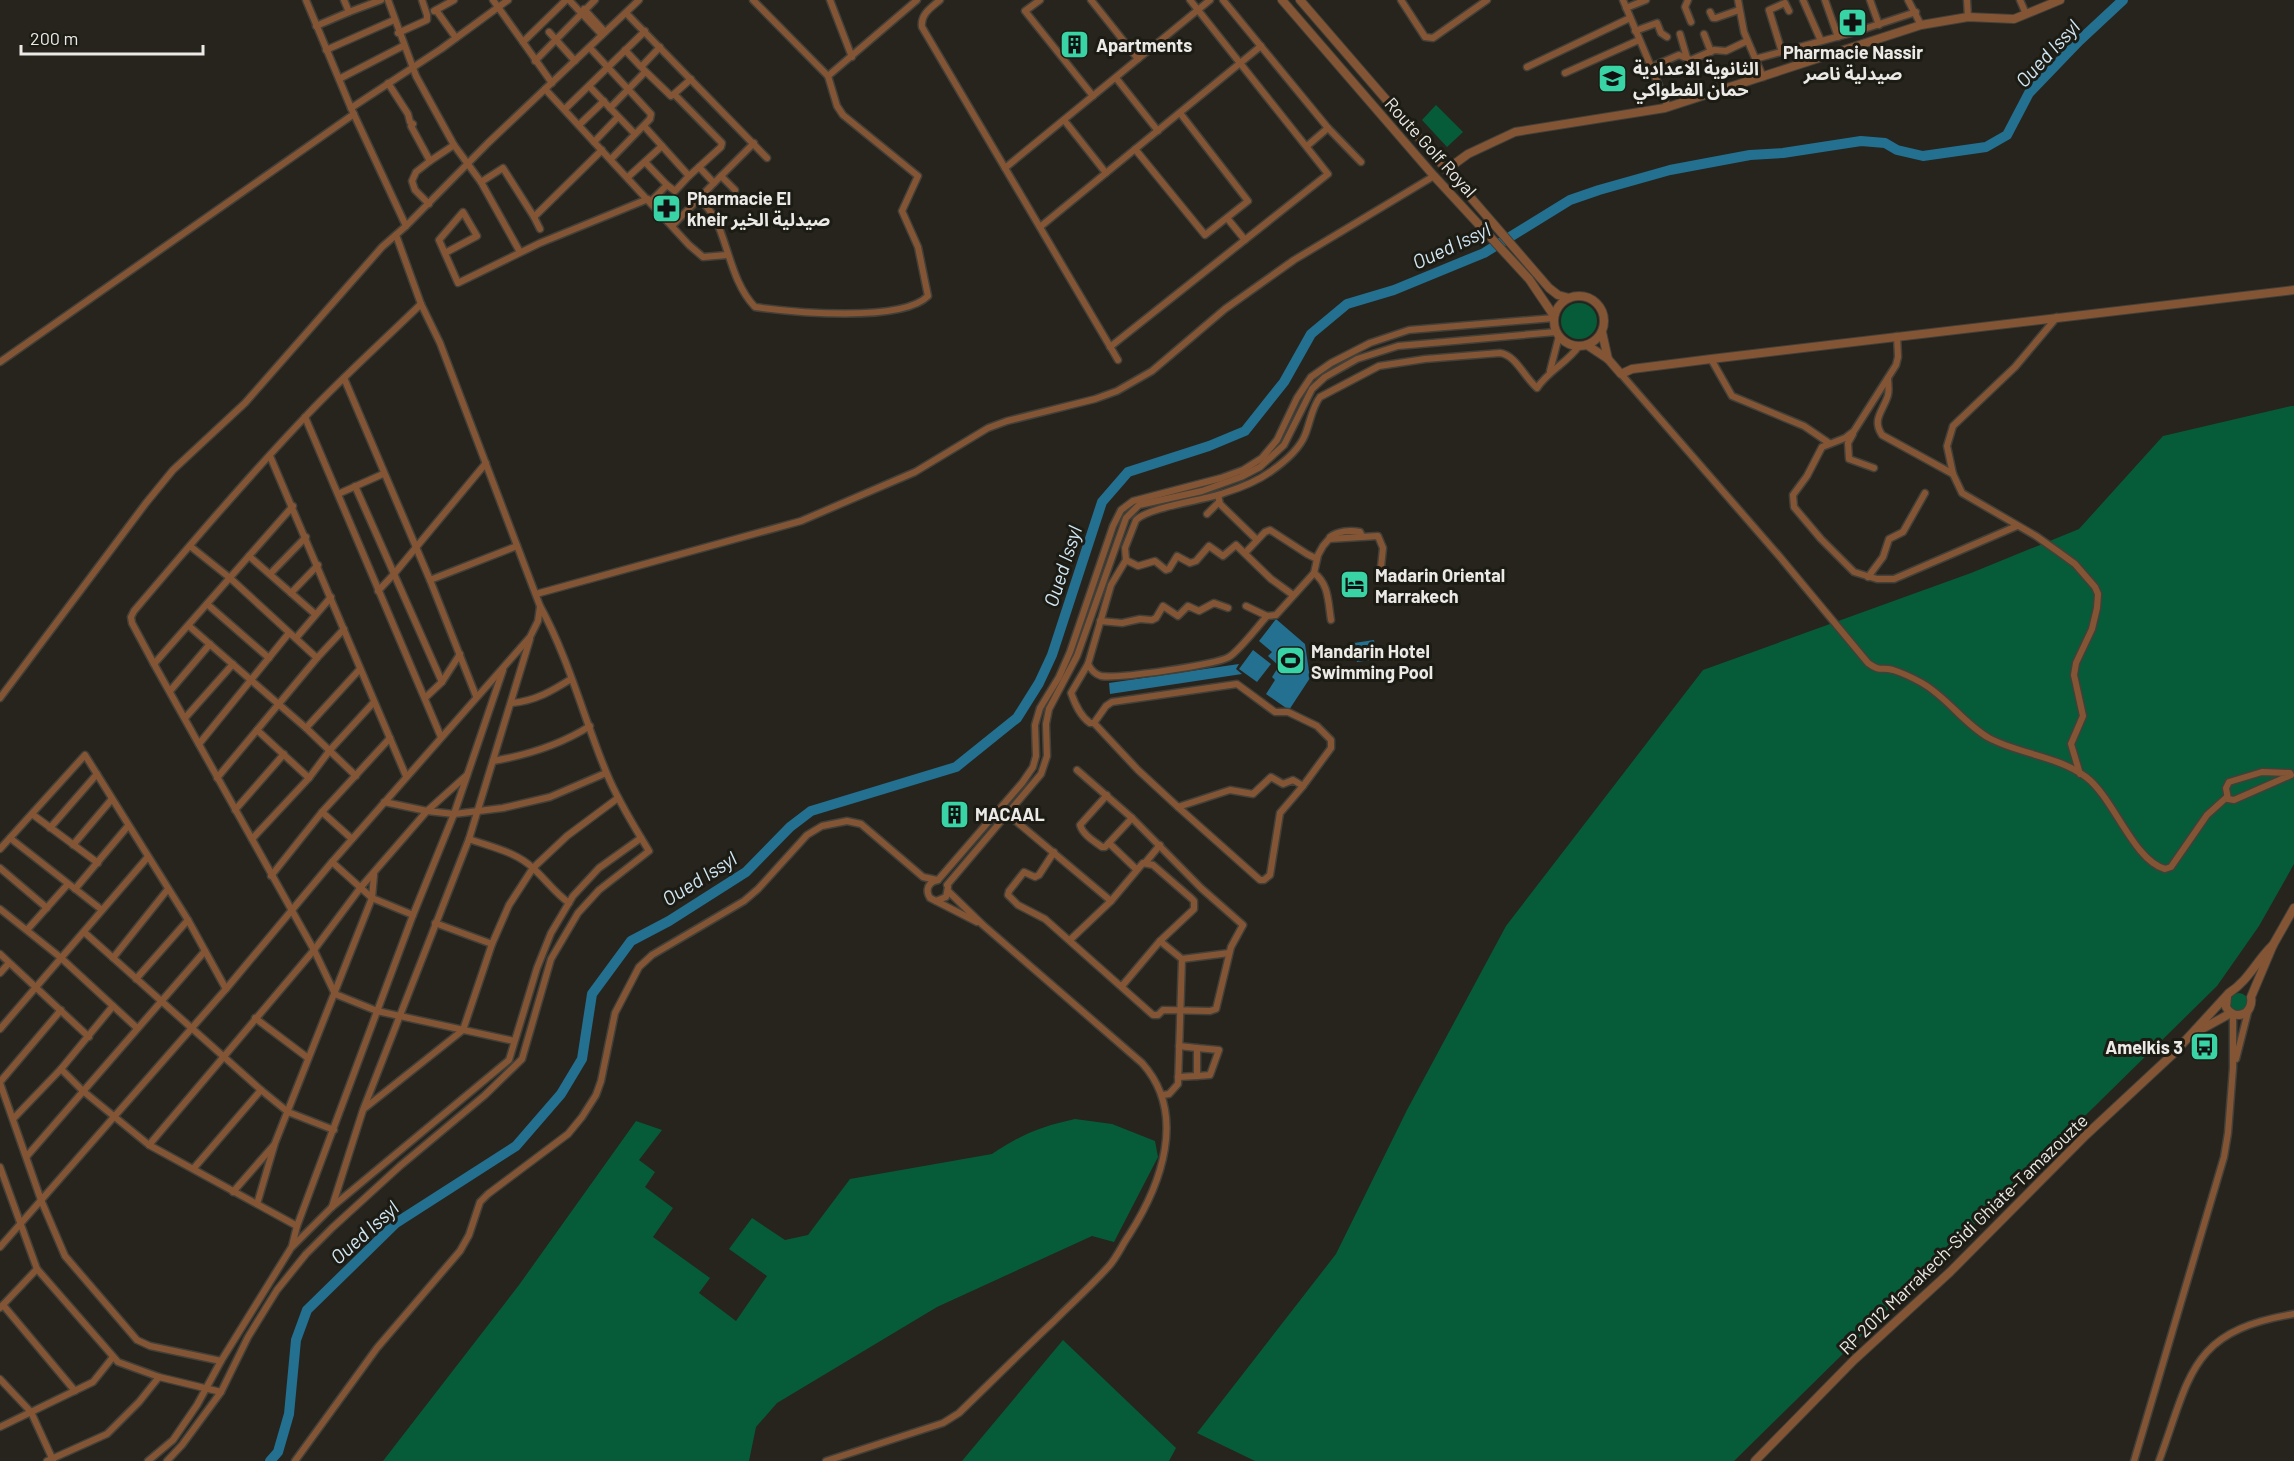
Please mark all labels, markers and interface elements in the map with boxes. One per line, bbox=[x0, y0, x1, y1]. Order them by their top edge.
pharmacy icon: Pharmacie Nassir صيدلية ناصر bbox=[1837, 7, 1869, 39]
water label: Oued Issyl bbox=[2010, 14, 2085, 92]
scale bar bbox=[21, 18, 202, 56]
text: 200 m bbox=[30, 27, 78, 49]
building icon: Apartments bbox=[1059, 29, 1091, 61]
place label: Apartments bbox=[1096, 34, 1192, 56]
place label: Pharmacie Nassir صيدلية ناصر bbox=[1783, 41, 1923, 85]
place label: الثانوية الاعدادية حمان الفطواكي bbox=[1633, 57, 1759, 104]
school or university icon: الثانوية الاعدادية حمان الفطواكي bbox=[1596, 62, 1628, 94]
street label: Route Golf Royal bbox=[1380, 93, 1482, 201]
place label: Pharmacie El kheir صيدلية الخير bbox=[687, 187, 830, 231]
pharmacy icon: Pharmacie El kheir صيدلية الخير bbox=[650, 192, 682, 224]
water label: Oued Issyl bbox=[1408, 216, 1494, 274]
water label: Oued Issyl bbox=[1038, 522, 1086, 609]
place label: Madarin Oriental Marrakech bbox=[1375, 564, 1505, 607]
hotel icon: Madarin Oriental Marrakech bbox=[1338, 569, 1370, 601]
place label: Mandarin Hotel Swimming Pool bbox=[1311, 640, 1433, 683]
sports icon: Mandarin Hotel Swimming Pool bbox=[1274, 645, 1306, 677]
building icon: MACAAL bbox=[938, 798, 970, 830]
place label: MACAAL bbox=[975, 803, 1045, 825]
water label: Oued Issyl bbox=[657, 845, 741, 910]
bus stop icon: Amelkis 3 bbox=[2188, 1031, 2220, 1063]
place label: Amelkis 3 bbox=[2105, 1036, 2183, 1058]
street label: RP 2012 Marrakech-Sidi Ghiate-Tamazouzte bbox=[1834, 1109, 2092, 1359]
water label: Oued Issyl bbox=[325, 1195, 403, 1269]

